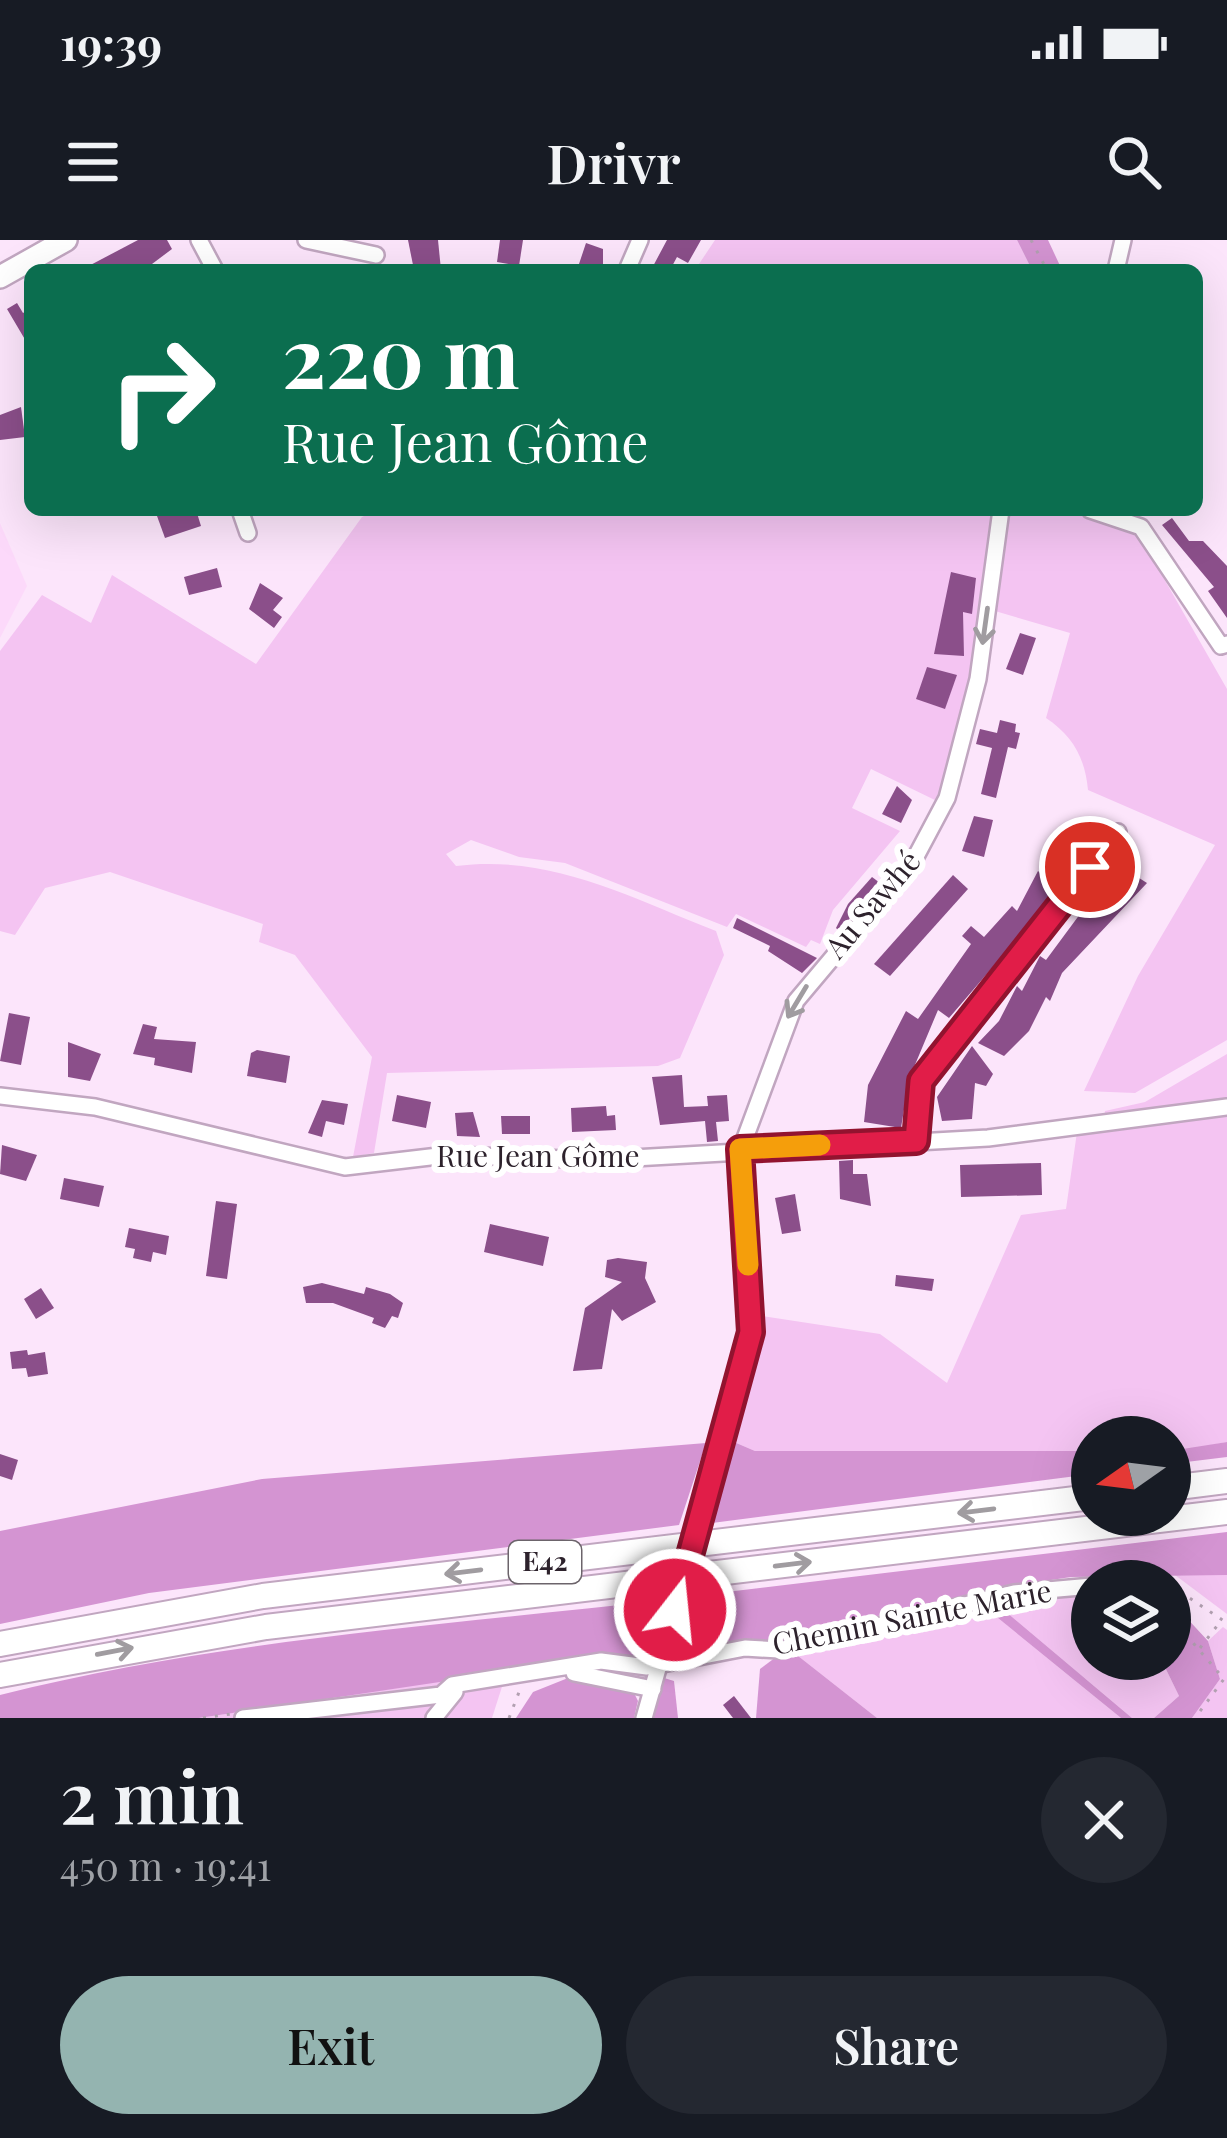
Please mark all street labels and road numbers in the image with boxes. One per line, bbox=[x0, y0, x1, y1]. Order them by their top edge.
street label: Au Sawhé bbox=[814, 841, 928, 967]
street label: Rue Jean Gôme bbox=[436, 1135, 640, 1175]
road number: E42 bbox=[509, 1541, 581, 1583]
street label: Chemin Sainte Marie bbox=[769, 1569, 1055, 1663]

